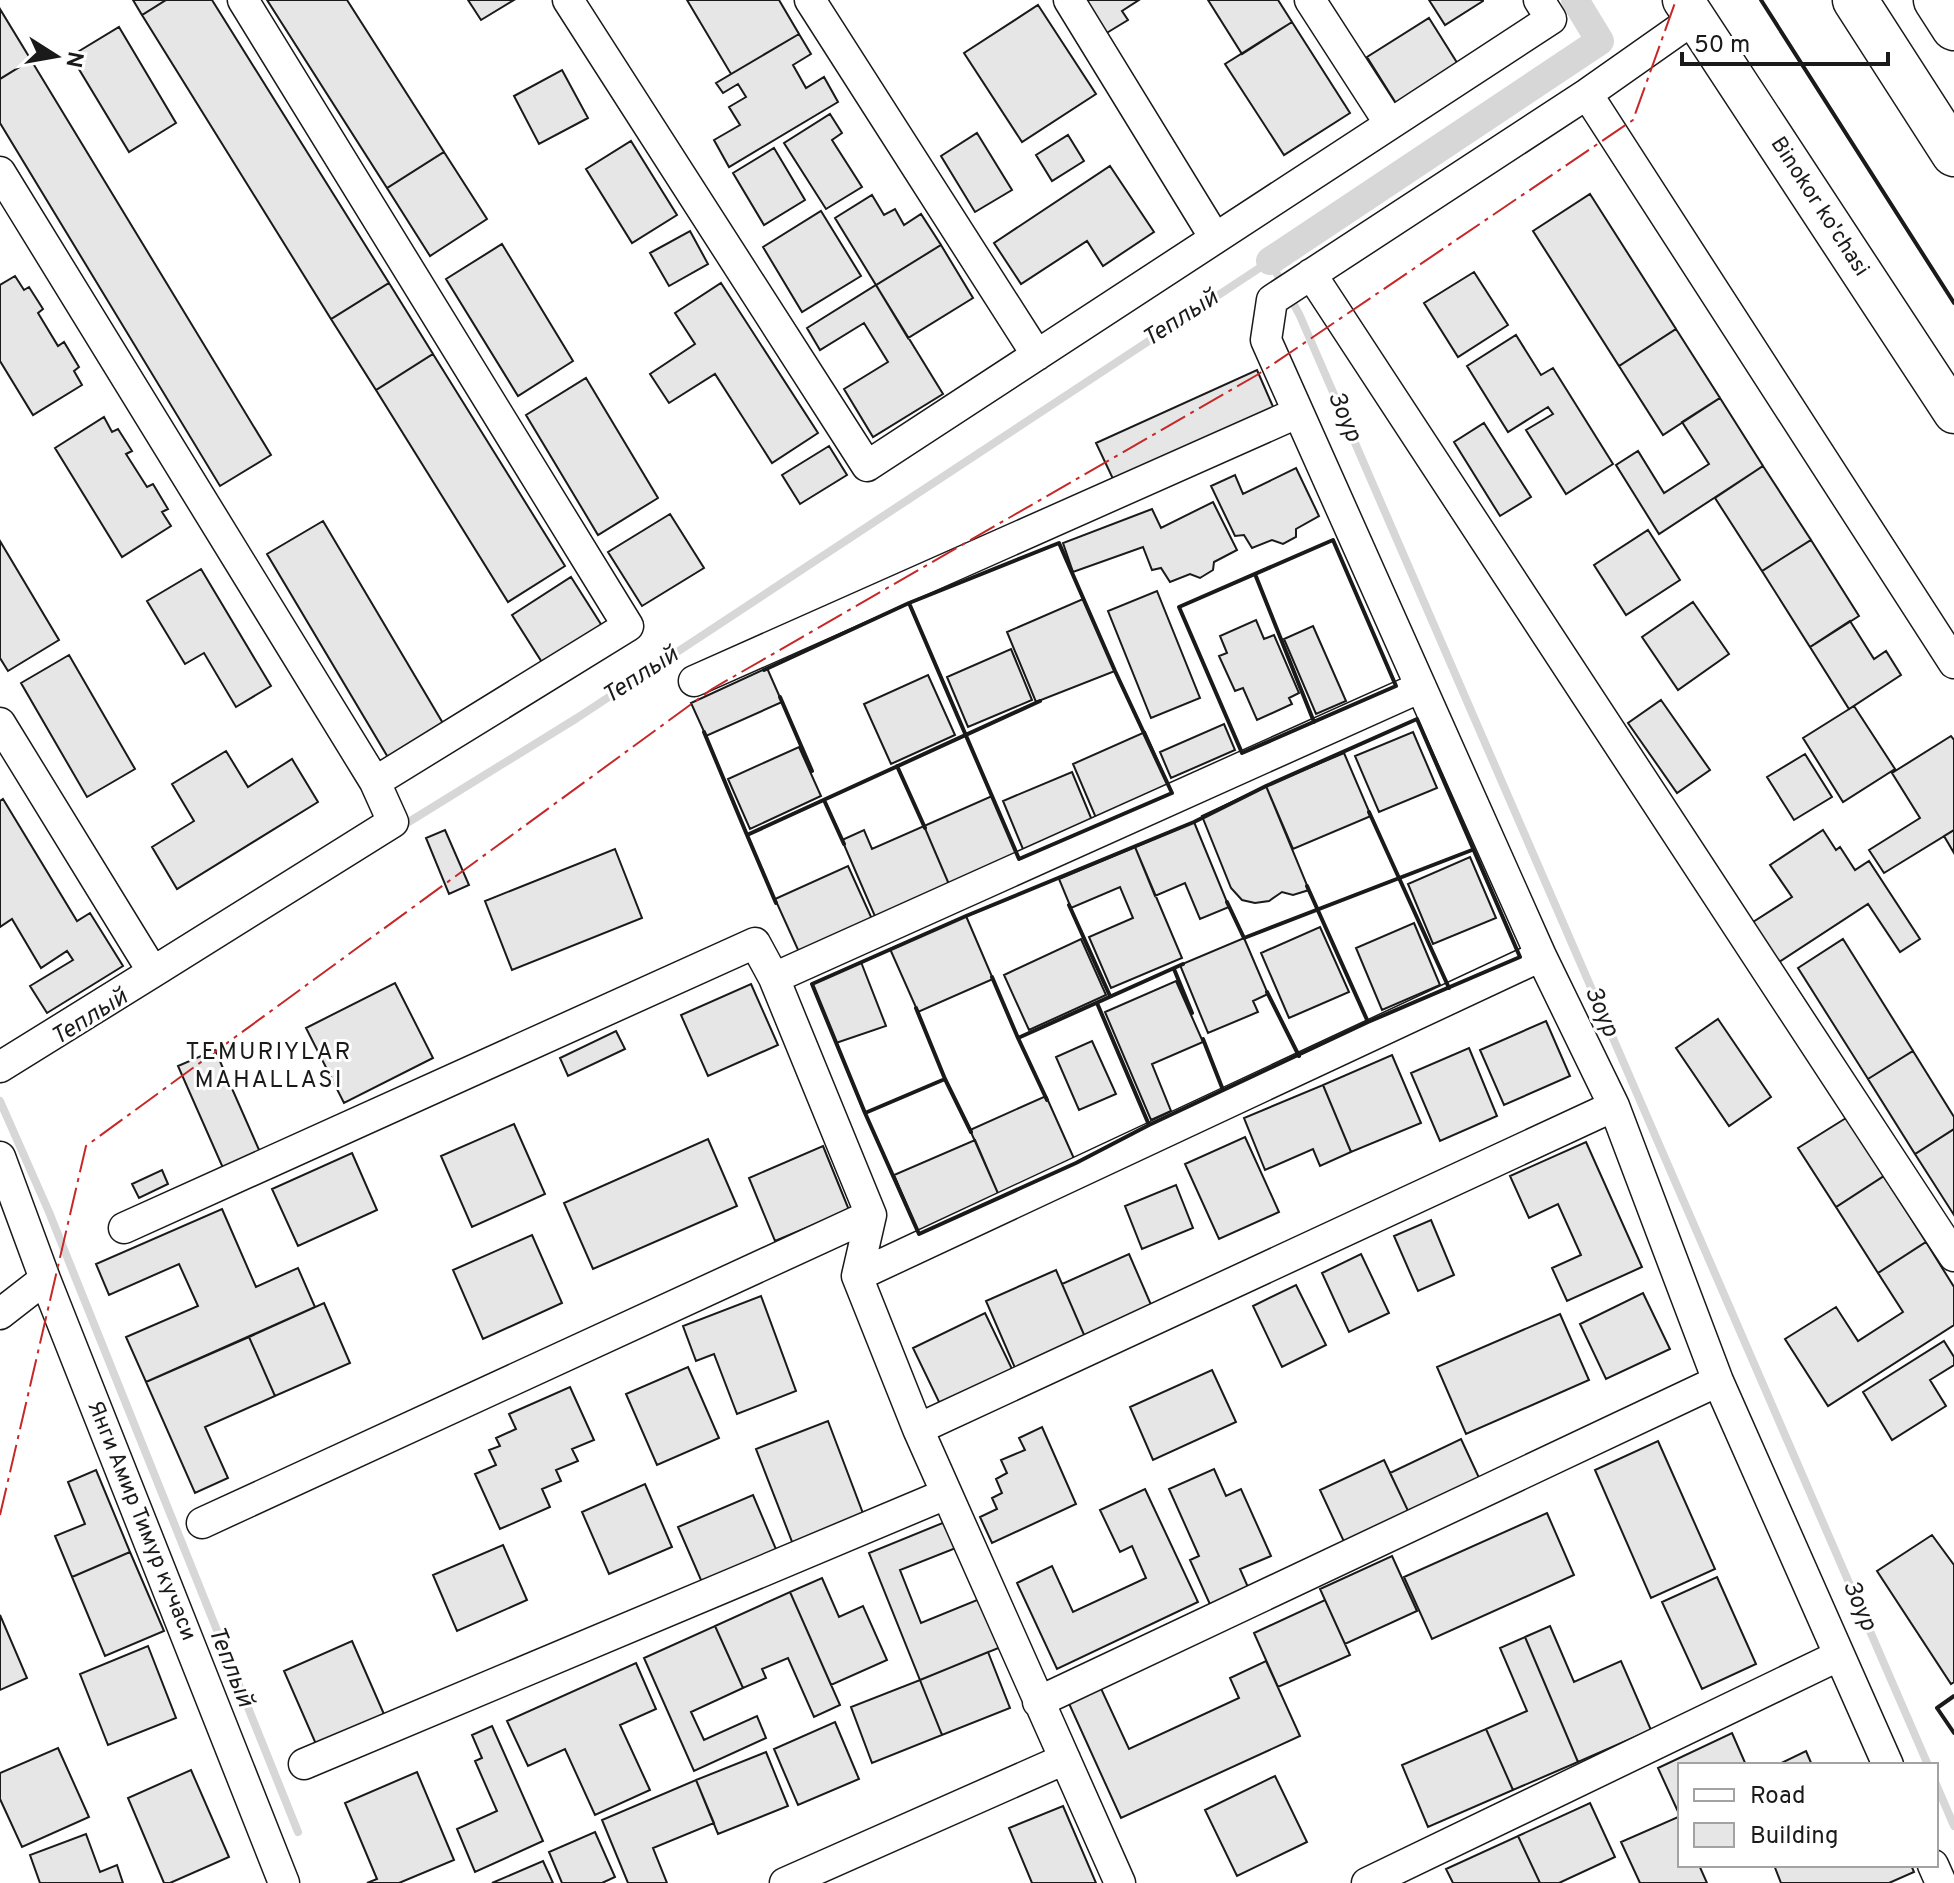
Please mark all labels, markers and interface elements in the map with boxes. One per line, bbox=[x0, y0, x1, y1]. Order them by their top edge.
north arrow bbox=[16, 16, 96, 96]
scale bar bbox=[1682, 16, 1888, 66]
text: 50 m bbox=[1694, 31, 1750, 61]
text: N bbox=[58, 49, 88, 70]
street label: Binokor ko'chasi bbox=[1764, 132, 1874, 282]
water label: Теплый bbox=[1138, 283, 1225, 354]
water label: Зоур bbox=[1320, 388, 1368, 447]
water label: Теплый bbox=[598, 640, 685, 711]
water label: Теплый bbox=[46, 982, 135, 1053]
water label: Зоур bbox=[1577, 983, 1625, 1042]
district label: TEMURIYLAR MAHALLASI bbox=[186, 1038, 352, 1096]
street label: Янги Амир Тимур кучаси bbox=[80, 1397, 202, 1645]
water label: Зоур bbox=[1835, 1577, 1883, 1636]
water label: Теплый bbox=[200, 1622, 260, 1713]
legend bbox=[1678, 1763, 1938, 1867]
text: Road bbox=[1750, 1782, 1806, 1812]
text: Building bbox=[1750, 1822, 1839, 1852]

